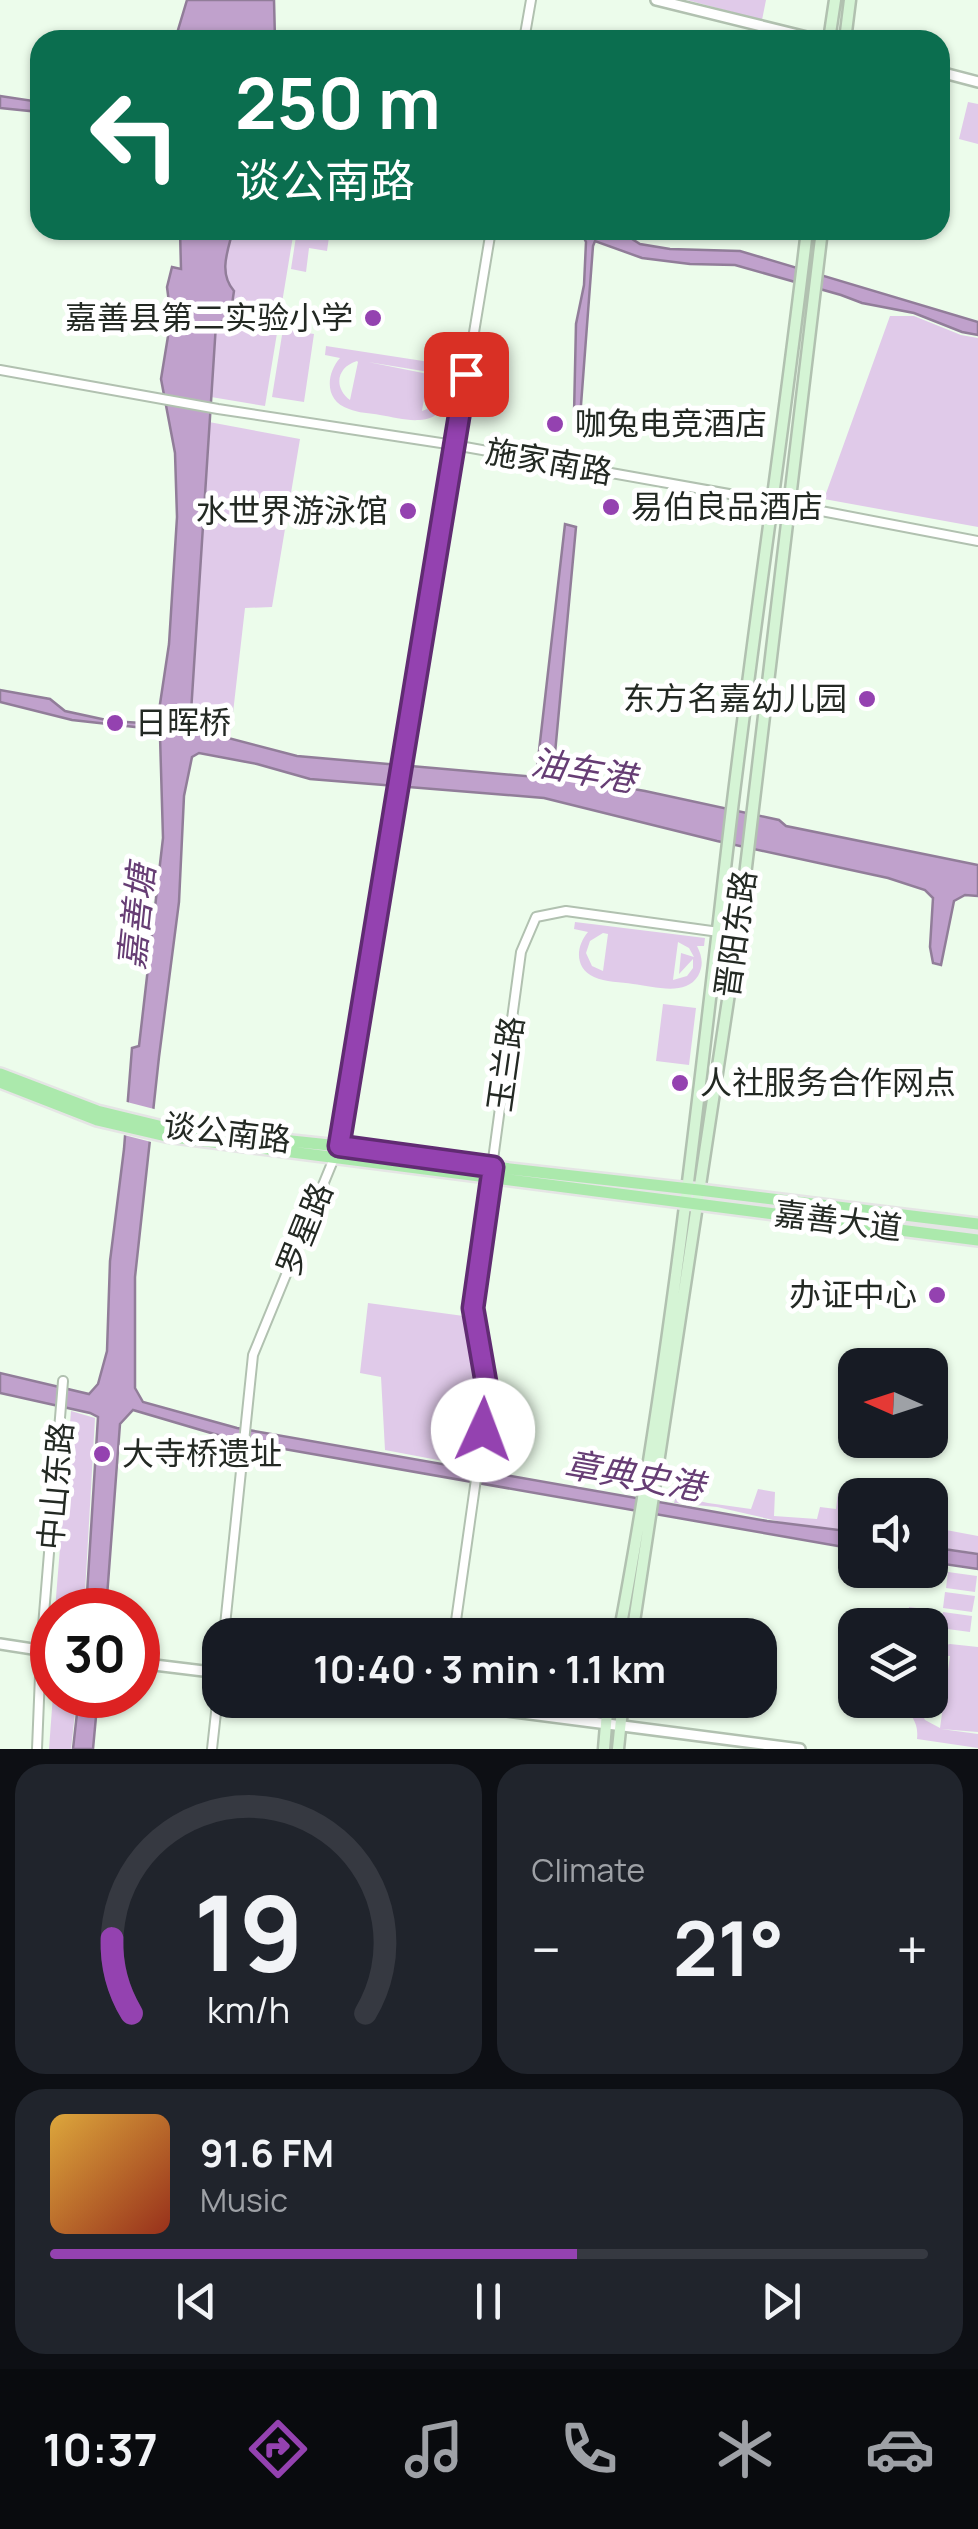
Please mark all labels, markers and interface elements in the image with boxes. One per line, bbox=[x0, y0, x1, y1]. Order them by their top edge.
text: 250 m bbox=[235, 54, 441, 150]
icon: left bbox=[70, 70, 200, 200]
text: 谈公南路 bbox=[235, 149, 415, 211]
place label: 嘉善县第二实验小学 bbox=[65, 295, 353, 339]
marker: 嘉善县第二实验小学 bbox=[362, 307, 384, 329]
pin bbox=[424, 332, 509, 417]
icon: arrive bbox=[439, 347, 494, 402]
place label: 咖兔电竞酒店 bbox=[575, 401, 767, 445]
marker: 咖兔电竞酒店 bbox=[544, 413, 566, 435]
street label: 施家南路 bbox=[482, 428, 616, 494]
place label: 易伯良品酒店 bbox=[631, 484, 823, 528]
place label: 水世界游泳馆 bbox=[196, 488, 388, 532]
marker: 易伯良品酒店 bbox=[600, 496, 622, 518]
marker: 水世界游泳馆 bbox=[397, 500, 419, 522]
place label: 东方名嘉幼儿园 bbox=[623, 676, 847, 720]
marker: 东方名嘉幼儿园 bbox=[856, 688, 878, 710]
place label: 日晖桥 bbox=[135, 700, 231, 744]
marker: 日晖桥 bbox=[104, 712, 126, 734]
water label: 油车港 bbox=[527, 737, 644, 804]
water label: 嘉善塘 bbox=[107, 857, 166, 972]
street label: 晋阳东路 bbox=[704, 867, 766, 1000]
street label: 玉兰路 bbox=[477, 1013, 533, 1114]
place label: 人社服务合作网点 bbox=[700, 1060, 956, 1104]
marker: 人社服务合作网点 bbox=[669, 1072, 691, 1094]
street label: 谈公南路 bbox=[161, 1102, 293, 1162]
street label: 罗星路 bbox=[266, 1176, 342, 1281]
street label: 嘉善大道 bbox=[772, 1190, 904, 1250]
place label: 办证中心 bbox=[789, 1272, 917, 1316]
marker: 办证中心 bbox=[926, 1284, 948, 1306]
north arrow bbox=[838, 1348, 948, 1458]
map controls bbox=[838, 1348, 948, 1718]
position arrow bbox=[431, 1378, 535, 1482]
street label: 中山东路 bbox=[28, 1420, 82, 1552]
place label: 大寺桥遗址 bbox=[122, 1431, 282, 1475]
water label: 章典史港 bbox=[561, 1439, 712, 1512]
marker: 大寺桥遗址 bbox=[91, 1443, 113, 1465]
button: sound bbox=[838, 1478, 948, 1588]
speed limit sign: 30 bbox=[30, 1588, 160, 1718]
button: layers bbox=[838, 1608, 948, 1718]
text: 10:40 · 3 min · 1.1 km bbox=[313, 1642, 666, 1694]
text: Climate bbox=[532, 1848, 645, 1892]
text: 19 bbox=[193, 1860, 303, 2002]
text: 21° bbox=[673, 1896, 784, 1999]
text: − bbox=[532, 1911, 561, 1987]
text: + bbox=[896, 1911, 928, 1987]
text: km/h bbox=[207, 1985, 290, 2034]
text: 91.6 FM bbox=[200, 2126, 334, 2178]
text: Music bbox=[200, 2178, 288, 2222]
icon: previous bbox=[169, 2274, 224, 2329]
icon: pause bbox=[461, 2274, 516, 2329]
icon: next bbox=[754, 2274, 809, 2329]
icon: directions bbox=[243, 2414, 313, 2484]
icon: music bbox=[399, 2414, 469, 2484]
icon: phone bbox=[554, 2414, 624, 2484]
icon: climate bbox=[710, 2414, 780, 2484]
icon: car bbox=[865, 2414, 935, 2484]
text: 10:37 bbox=[43, 2418, 158, 2480]

